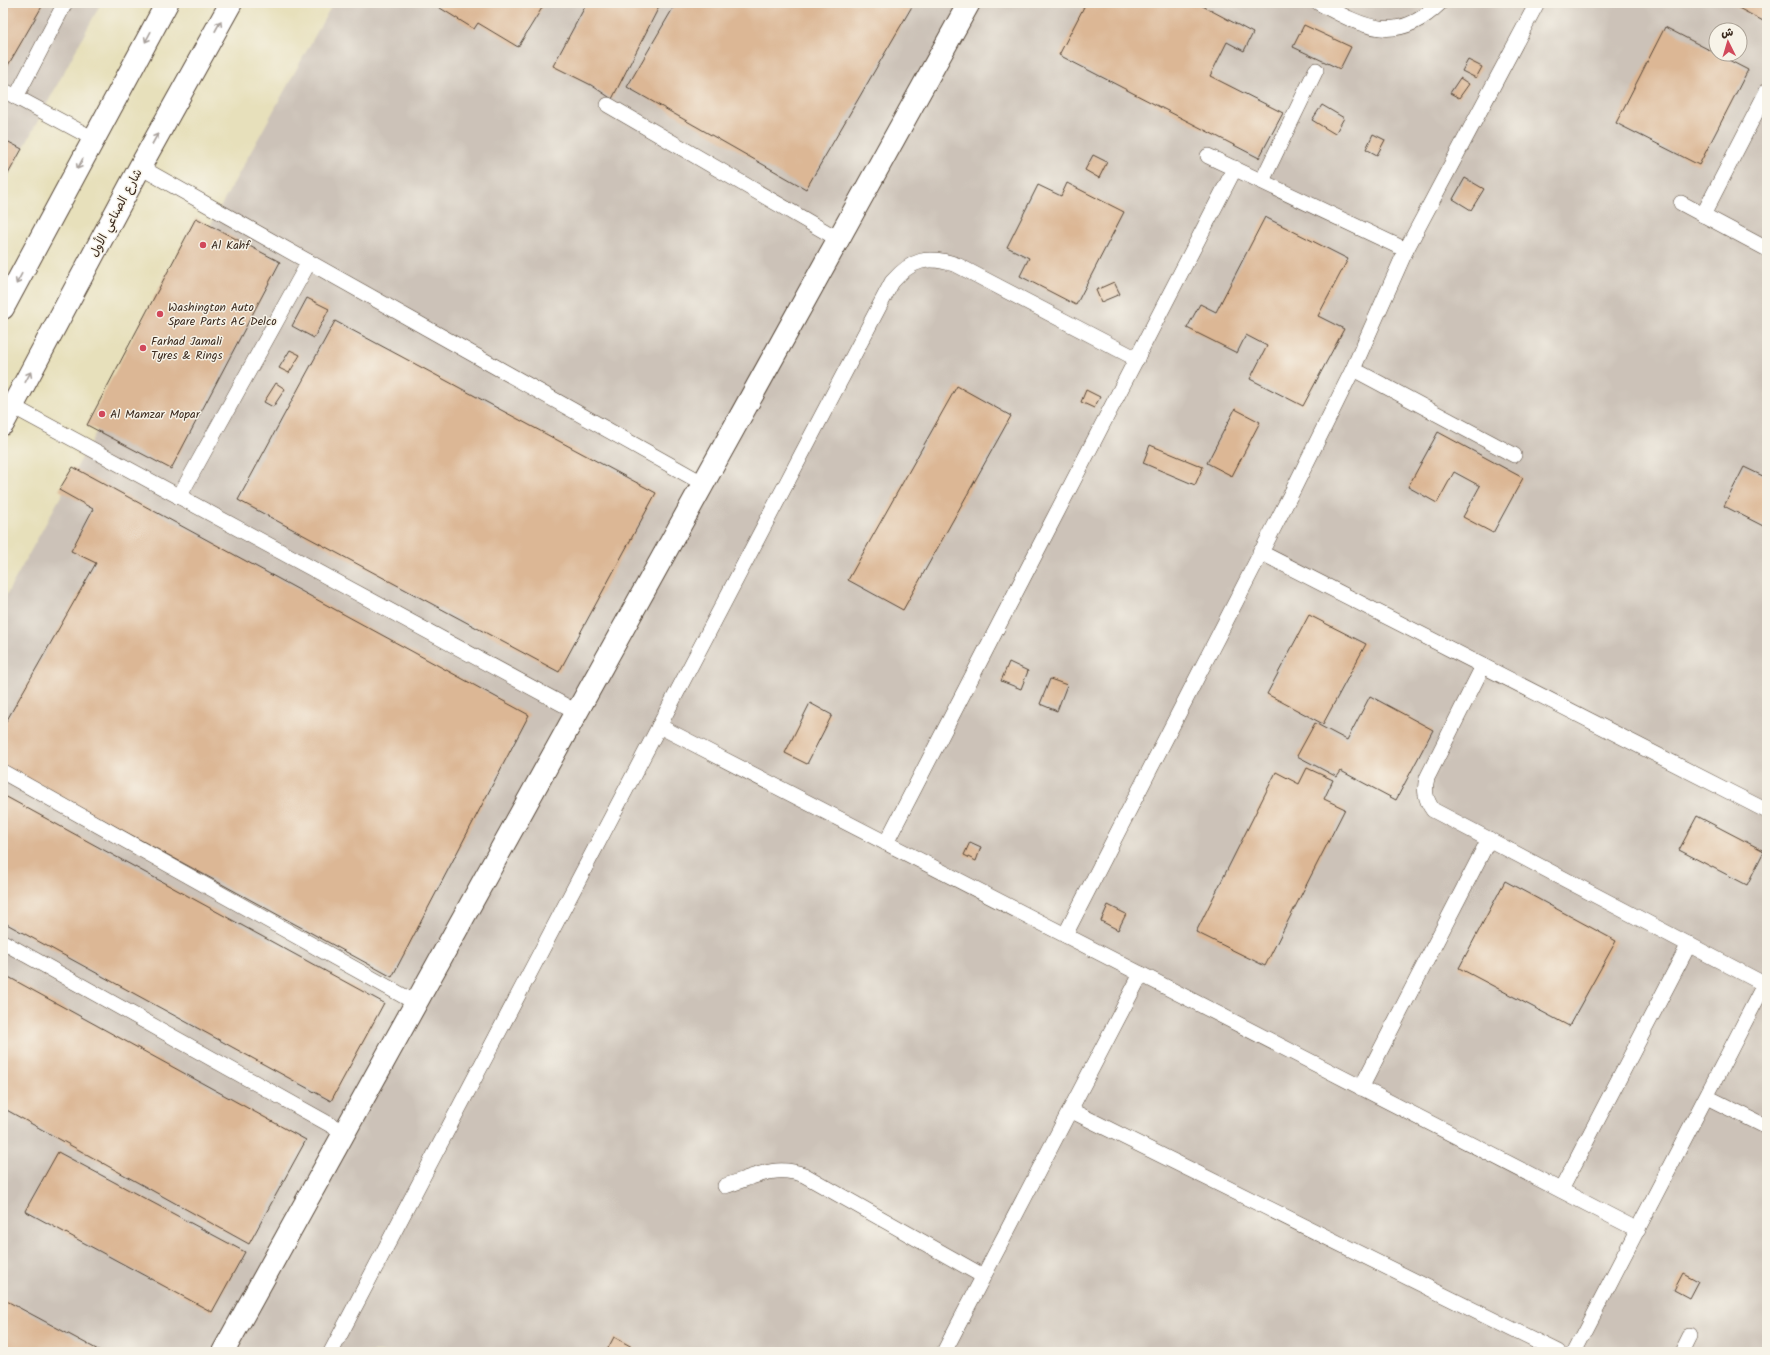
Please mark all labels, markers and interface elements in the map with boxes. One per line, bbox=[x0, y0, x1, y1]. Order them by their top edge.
one-way arrow bbox=[215, 20, 223, 32]
north arrow bbox=[1708, 22, 1748, 62]
text: ش bbox=[1720, 24, 1734, 43]
one-way arrow bbox=[144, 31, 152, 43]
one-way arrow bbox=[152, 134, 160, 146]
one-way arrow bbox=[76, 158, 84, 170]
street label: شارع الصناعي الأول bbox=[85, 165, 148, 261]
place label: Al Kahf bbox=[211, 236, 251, 255]
marker: Al Kahf bbox=[198, 240, 208, 250]
one-way arrow bbox=[15, 273, 22, 285]
place label: Washington Auto Spare Parts AC Delco bbox=[168, 298, 277, 331]
marker: Washington Auto Spare Parts AC Delco bbox=[155, 309, 165, 319]
place label: Farhad Jamali Tyres & Rings bbox=[151, 332, 223, 365]
marker: Farhad Jamali Tyres & Rings bbox=[138, 343, 148, 353]
one-way arrow bbox=[25, 372, 32, 384]
place label: Al Mamzar Mopar bbox=[110, 405, 201, 424]
marker: Al Mamzar Mopar bbox=[97, 409, 107, 419]

